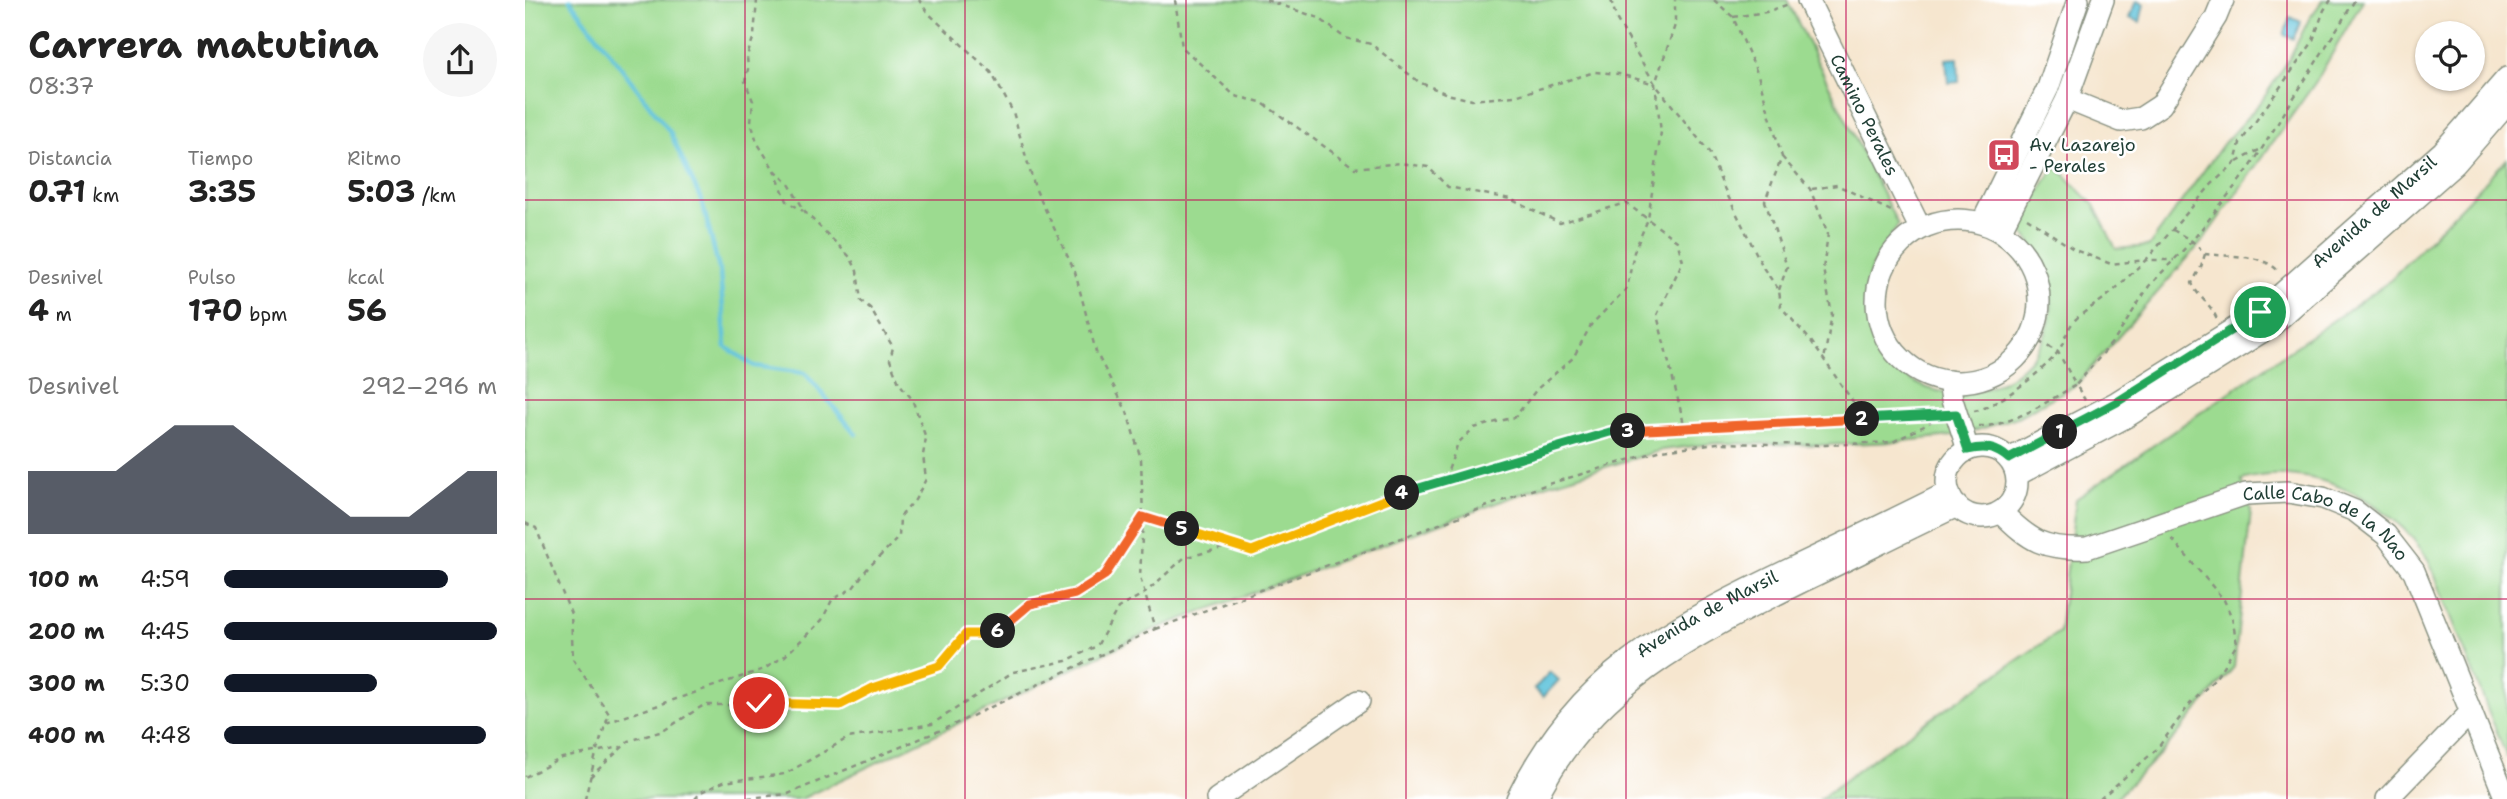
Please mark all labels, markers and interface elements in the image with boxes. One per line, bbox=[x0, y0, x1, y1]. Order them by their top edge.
text: Carrera matutina bbox=[28, 19, 379, 70]
map controls bbox=[2415, 21, 2485, 91]
button: locate bbox=[2415, 21, 2485, 91]
button: share bbox=[423, 23, 497, 97]
street label: Camino Perales bbox=[1824, 50, 1904, 180]
text: 08:37 bbox=[28, 71, 94, 101]
place label: Av. Lazarejo - Perales bbox=[2029, 133, 2136, 178]
bus stop icon: Av. Lazarejo - Perales bbox=[1985, 136, 2023, 174]
text: Distancia bbox=[28, 146, 112, 171]
text: Tiempo bbox=[188, 146, 253, 171]
text: Ritmo bbox=[347, 146, 401, 171]
street label: Avenida de Marsil bbox=[2307, 150, 2442, 274]
text: 0.71 bbox=[28, 171, 86, 212]
text: 3:35 bbox=[188, 171, 256, 212]
text: 5:03 bbox=[347, 171, 416, 212]
text: km bbox=[86, 183, 119, 208]
text: /km bbox=[416, 183, 456, 208]
text: Desnivel bbox=[28, 265, 103, 290]
text: Pulso bbox=[188, 265, 236, 290]
text: kcal bbox=[347, 265, 384, 290]
pin bbox=[2230, 282, 2290, 342]
text: 4 bbox=[28, 290, 49, 331]
text: 170 bbox=[188, 290, 243, 331]
text: 56 bbox=[347, 290, 387, 331]
icon: arrive bbox=[2241, 293, 2279, 331]
text: m bbox=[49, 302, 72, 327]
text: bpm bbox=[243, 302, 287, 327]
text: Desnivel bbox=[28, 371, 119, 401]
text: 292–296 m bbox=[361, 371, 497, 401]
pin: 2 bbox=[1845, 402, 1879, 436]
text: 2 bbox=[1855, 406, 1868, 431]
pin: 3 bbox=[1611, 414, 1645, 448]
pin: 1 bbox=[2043, 414, 2077, 450]
text: 3 bbox=[1621, 418, 1634, 443]
text: 1 bbox=[2055, 419, 2064, 444]
pin: 4 bbox=[1385, 476, 1419, 510]
text: 4 bbox=[1395, 480, 1408, 505]
street label: Calle Cabo de la Nao bbox=[2242, 480, 2414, 566]
pin: 5 bbox=[1165, 512, 1199, 546]
text: 5 bbox=[1176, 516, 1187, 541]
text: 100 m bbox=[28, 564, 99, 594]
text: 4:59 bbox=[140, 564, 190, 594]
street label: Avenida de Marsil bbox=[1631, 565, 1782, 663]
pin: 6 bbox=[981, 614, 1015, 648]
text: 200 m bbox=[28, 616, 105, 646]
text: 4:45 bbox=[140, 616, 190, 646]
text: 6 bbox=[991, 618, 1004, 643]
text: 300 m bbox=[28, 668, 105, 698]
text: 5:30 bbox=[140, 668, 190, 698]
pin bbox=[729, 673, 789, 733]
icon: check bbox=[740, 684, 778, 722]
text: 400 m bbox=[28, 720, 105, 750]
text: 4:48 bbox=[140, 720, 192, 750]

